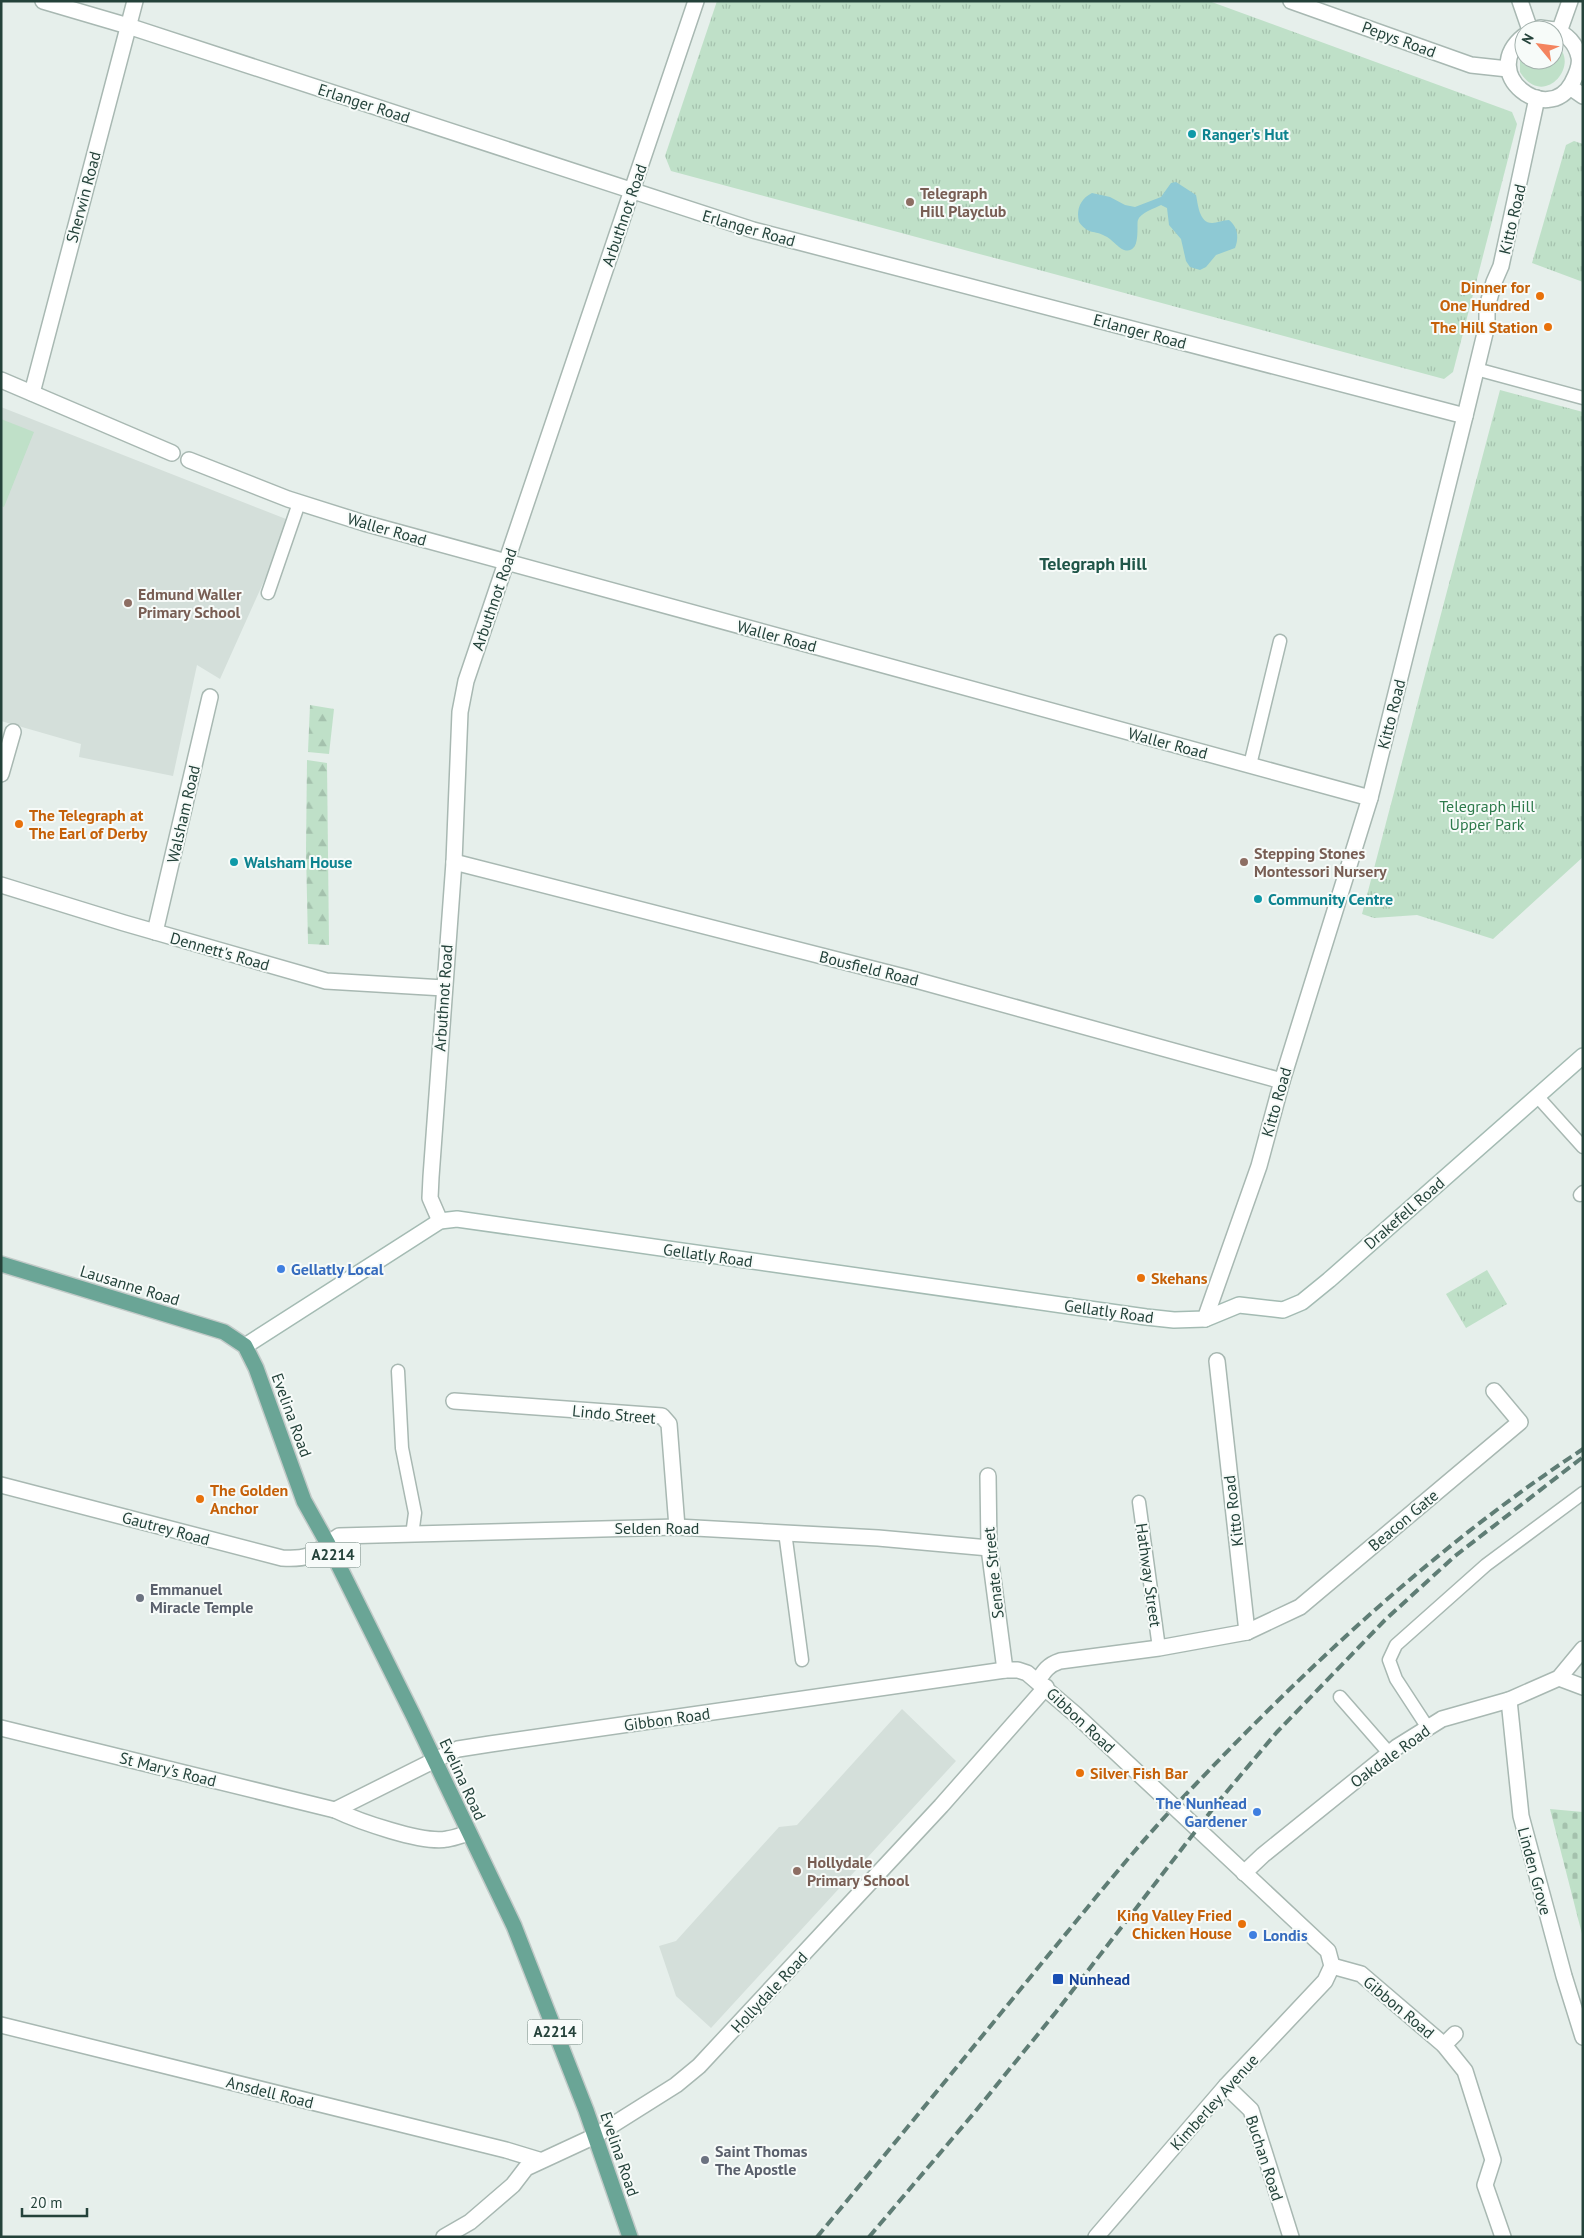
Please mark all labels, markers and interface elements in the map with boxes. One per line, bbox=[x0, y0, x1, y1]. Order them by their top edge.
street label: Pepys Road bbox=[1359, 16, 1439, 62]
north arrow bbox=[1514, 20, 1564, 70]
text: N bbox=[1518, 30, 1538, 47]
street label: Erlanger Road bbox=[315, 79, 413, 127]
place label: Ranger's Hut bbox=[1202, 124, 1289, 144]
marker: Ranger's Hut bbox=[1186, 128, 1198, 140]
street label: Sherwin Road bbox=[61, 149, 105, 245]
street label: Arbuthnot Road bbox=[597, 161, 651, 269]
street label: Kitto Road bbox=[1494, 182, 1530, 256]
place label: Telegraph Hill Playclub bbox=[920, 183, 1007, 221]
marker: Telegraph Hill Playclub bbox=[904, 196, 916, 208]
street label: Erlanger Road bbox=[700, 205, 798, 251]
place label: Dinner for One Hundred bbox=[1440, 277, 1530, 315]
marker: Dinner for One Hundred bbox=[1534, 290, 1546, 302]
street label: Erlanger Road bbox=[1091, 309, 1189, 353]
place label: The Hill Station bbox=[1431, 317, 1538, 337]
marker: The Hill Station bbox=[1542, 321, 1554, 333]
street label: Waller Road bbox=[345, 508, 429, 550]
street label: Arbuthnot Road bbox=[467, 545, 521, 653]
district label: Telegraph Hill bbox=[1039, 552, 1147, 575]
place label: Edmund Waller Primary School bbox=[138, 584, 242, 622]
marker: Edmund Waller Primary School bbox=[122, 597, 134, 609]
street label: Waller Road bbox=[735, 616, 819, 656]
street label: Kitto Road bbox=[1373, 677, 1409, 751]
street label: Waller Road bbox=[1126, 723, 1210, 763]
street label: Walsham Road bbox=[162, 763, 204, 865]
park label: Telegraph Hill Upper Park bbox=[1439, 796, 1535, 834]
place label: The Telegraph at The Earl of Derby bbox=[29, 805, 148, 843]
marker: The Telegraph at The Earl of Derby bbox=[13, 818, 25, 830]
place label: Stepping Stones Montessori Nursery bbox=[1254, 843, 1387, 881]
place label: Walsham House bbox=[244, 852, 353, 872]
marker: Walsham House bbox=[228, 856, 240, 868]
marker: Stepping Stones Montessori Nursery bbox=[1238, 856, 1250, 868]
place label: Community Centre bbox=[1268, 889, 1393, 909]
marker: Community Centre bbox=[1252, 893, 1264, 905]
street label: Dennett's Road bbox=[168, 927, 272, 975]
street label: Arbuthnot Road bbox=[429, 944, 457, 1052]
street label: Bousfield Road bbox=[817, 946, 921, 990]
street label: Kitto Road bbox=[1257, 1065, 1295, 1139]
street label: Drakefell Road bbox=[1360, 1173, 1448, 1253]
street label: Gellatly Road bbox=[662, 1239, 754, 1271]
place label: Gellatly Local bbox=[291, 1259, 384, 1279]
street label: Lausanne Road bbox=[78, 1260, 182, 1310]
marker: Gellatly Local bbox=[275, 1263, 287, 1275]
place label: Skehans bbox=[1151, 1268, 1208, 1288]
marker: Skehans bbox=[1135, 1272, 1147, 1284]
street label: Gellatly Road bbox=[1063, 1295, 1155, 1327]
street label: Evelina Road bbox=[268, 1370, 316, 1460]
street label: Lindo Street bbox=[571, 1400, 657, 1428]
street label: Kitto Road bbox=[1219, 1474, 1247, 1548]
place label: The Golden Anchor bbox=[210, 1480, 288, 1518]
street label: Beacon Gate bbox=[1364, 1485, 1442, 1555]
marker: The Golden Anchor bbox=[194, 1493, 206, 1505]
street label: Gautrey Road bbox=[120, 1507, 212, 1549]
street label: Selden Road bbox=[615, 1518, 699, 1538]
street label: Hathway Street bbox=[1132, 1522, 1166, 1629]
street label: Senate Street bbox=[978, 1526, 1008, 1620]
road number: A2214 bbox=[306, 1542, 360, 1568]
place label: Emmanuel Miracle Temple bbox=[150, 1579, 253, 1617]
marker: Emmanuel Miracle Temple bbox=[134, 1592, 146, 1604]
street label: Gibbon Road bbox=[1042, 1683, 1120, 1757]
street label: Gibbon Road bbox=[623, 1703, 711, 1735]
street label: Oakdale Road bbox=[1346, 1720, 1434, 1792]
street label: Evelina Road bbox=[435, 1735, 491, 1823]
street label: St Mary's Road bbox=[118, 1747, 218, 1791]
place label: Silver Fish Bar bbox=[1090, 1763, 1188, 1783]
marker: Silver Fish Bar bbox=[1074, 1767, 1086, 1779]
place label: The Nunhead Gardener bbox=[1156, 1793, 1247, 1831]
marker: The Nunhead Gardener bbox=[1251, 1806, 1263, 1818]
street label: Linden Grove bbox=[1514, 1825, 1556, 1917]
place label: Hollydale Primary School bbox=[807, 1852, 909, 1890]
marker: Hollydale Primary School bbox=[791, 1865, 803, 1877]
place label: King Valley Fried Chicken House bbox=[1117, 1905, 1232, 1943]
marker: King Valley Fried Chicken House bbox=[1236, 1918, 1248, 1930]
place label: Londis bbox=[1263, 1925, 1308, 1945]
marker: Londis bbox=[1247, 1929, 1259, 1941]
street label: Hollydale Road bbox=[726, 1947, 812, 2037]
place label: Nunhead bbox=[1069, 1969, 1130, 1989]
street label: Gibbon Road bbox=[1359, 1971, 1439, 2043]
marker: Nunhead bbox=[1051, 1972, 1065, 1986]
road number: A2214 bbox=[528, 2020, 582, 2044]
street label: Kimberley Avenue bbox=[1166, 2050, 1262, 2154]
street label: Ansdell Road bbox=[224, 2072, 316, 2112]
street label: Evelina Road bbox=[596, 2109, 644, 2199]
street label: Buchan Road bbox=[1242, 2113, 1288, 2203]
place label: Saint Thomas The Apostle bbox=[715, 2141, 808, 2179]
marker: Saint Thomas The Apostle bbox=[699, 2154, 711, 2166]
scale bar bbox=[22, 2186, 88, 2218]
text: 20 m bbox=[30, 2193, 63, 2212]

